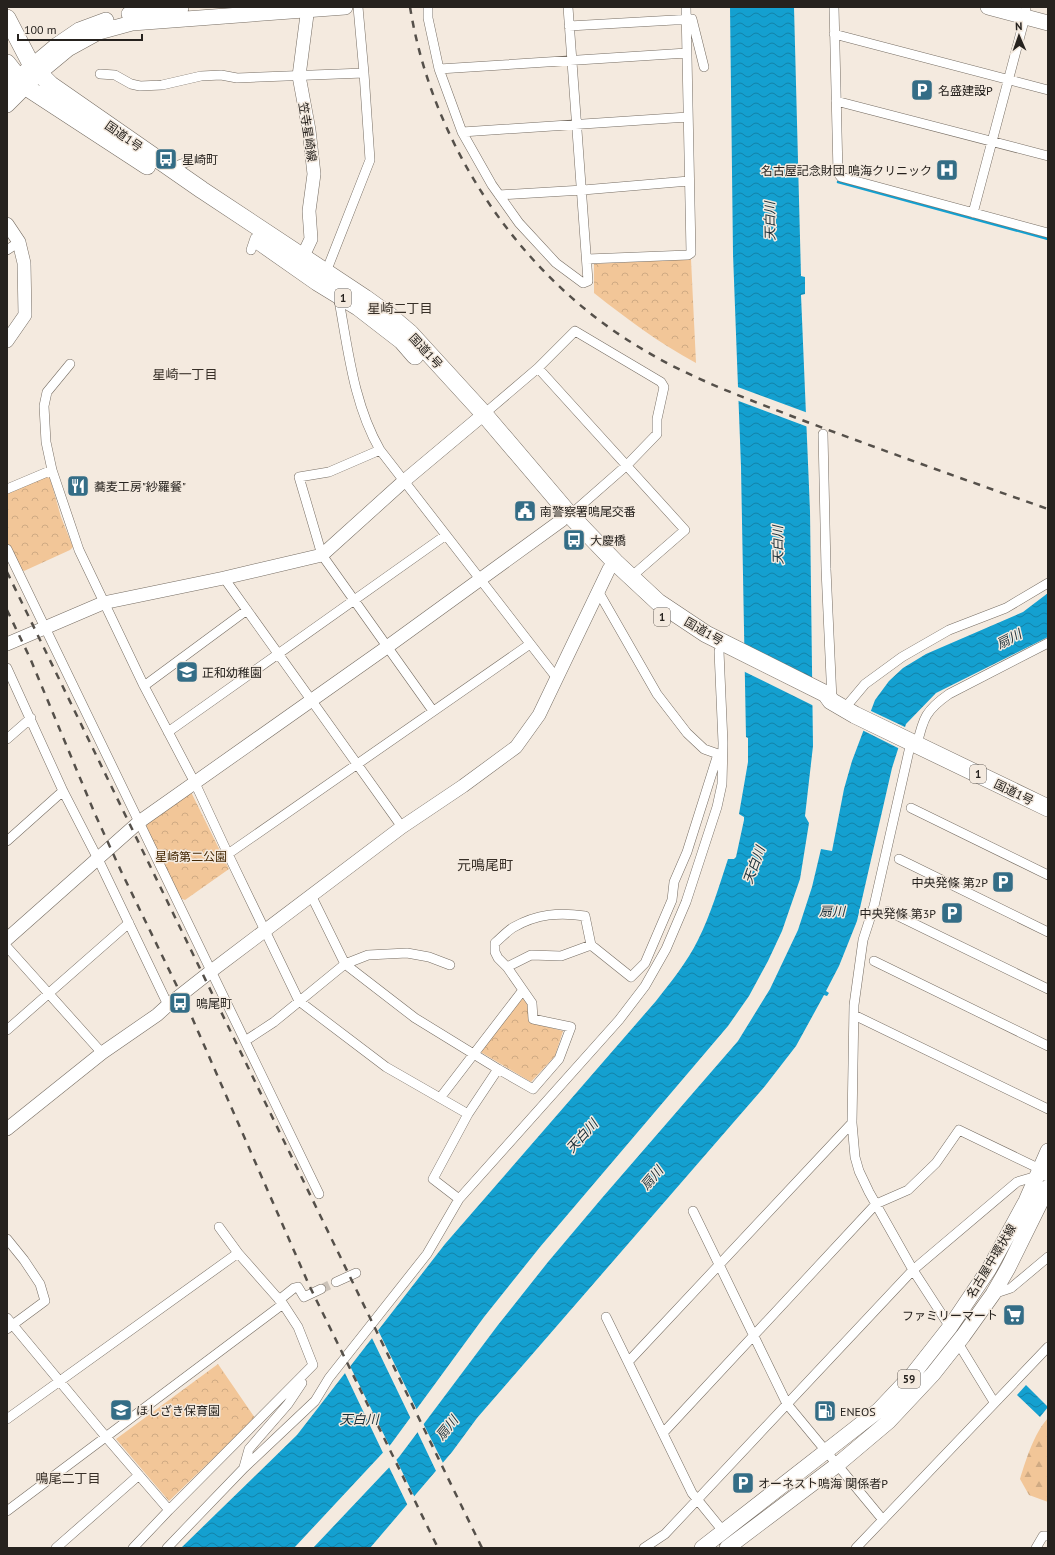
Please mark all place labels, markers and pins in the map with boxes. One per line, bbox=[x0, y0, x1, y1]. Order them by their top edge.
parking icon: 名盛建設P bbox=[909, 77, 935, 103]
place label: 名盛建設P bbox=[938, 83, 993, 98]
bus stop icon: 星崎町 bbox=[153, 146, 179, 172]
place label: 星崎町 bbox=[182, 152, 218, 167]
hospital icon: 名古屋記念財団 鳴海クリニック bbox=[934, 157, 960, 183]
place label: 名古屋記念財団 鳴海クリニック bbox=[761, 163, 932, 178]
restaurant icon: 蕎麦工房"紗羅餐" bbox=[65, 473, 91, 499]
place label: 蕎麦工房"紗羅餐" bbox=[94, 479, 186, 494]
public building icon: 南警察署鳴尾交番 bbox=[512, 498, 538, 524]
place label: 南警察署鳴尾交番 bbox=[540, 504, 636, 519]
bus stop icon: 大慶橋 bbox=[561, 527, 587, 553]
place label: 大慶橋 bbox=[590, 533, 626, 548]
school or university icon: 正和幼稚園 bbox=[174, 659, 200, 685]
place label: 正和幼稚園 bbox=[202, 665, 262, 680]
parking icon: 中央発條 第2P bbox=[990, 869, 1016, 895]
place label: 中央発條 第2P bbox=[912, 875, 988, 890]
parking icon: 中央発條 第3P bbox=[939, 900, 965, 926]
place label: 中央発條 第3P bbox=[860, 906, 936, 921]
bus stop icon: 鳴尾町 bbox=[167, 990, 193, 1016]
place label: 鳴尾町 bbox=[196, 996, 232, 1011]
supermarket icon: ファミリーマート bbox=[1001, 1302, 1027, 1328]
place label: ファミリーマート bbox=[902, 1308, 998, 1323]
school or university icon: ほしざき保育園 bbox=[108, 1397, 134, 1423]
fuel station icon: ENEOS bbox=[812, 1398, 838, 1424]
place label: ほしざき保育園 bbox=[136, 1403, 220, 1418]
place label: ENEOS bbox=[840, 1404, 876, 1419]
parking icon: オーネスト鳴海 関係者P bbox=[730, 1470, 756, 1496]
place label: オーネスト鳴海 関係者P bbox=[758, 1476, 888, 1491]

